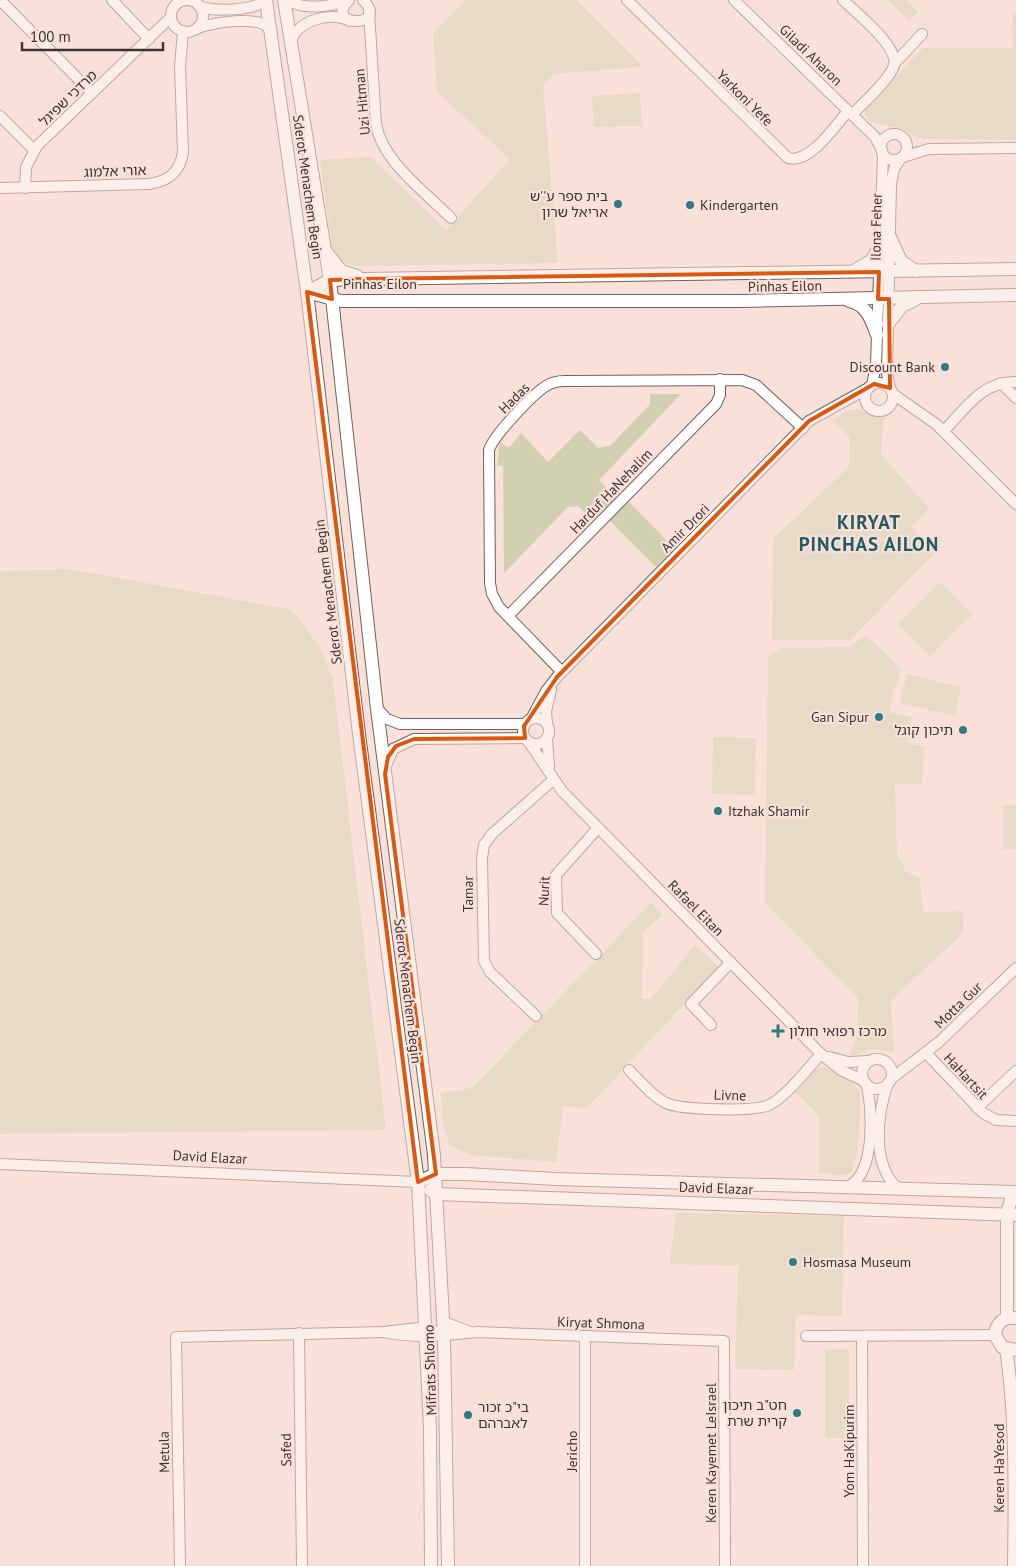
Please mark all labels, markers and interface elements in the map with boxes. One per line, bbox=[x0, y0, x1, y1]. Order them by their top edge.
scale bar bbox=[22, 20, 164, 52]
street label: Giladi Aharon bbox=[776, 21, 846, 89]
text: 100 m bbox=[30, 27, 71, 46]
street label: מרדכי שפיגל bbox=[35, 66, 101, 130]
street label: Yarkoni Yefe bbox=[713, 66, 777, 130]
street label: Uzi Hitman bbox=[350, 68, 374, 136]
street label: Sderot Menachem Begin bbox=[289, 114, 327, 260]
street label: אורי אלמוג bbox=[83, 161, 147, 181]
place label: בית ספר ע''ש אריאל שרון bbox=[530, 187, 608, 221]
street label: Ilona Feher bbox=[866, 193, 886, 261]
place label: Kindergarten bbox=[700, 196, 778, 214]
marker: בית ספר ע''ש אריאל שרון bbox=[612, 198, 624, 210]
marker: Kindergarten bbox=[684, 199, 696, 211]
street label: Pinhas Eilon bbox=[343, 275, 417, 293]
street label: Pinhas Eilon bbox=[748, 276, 822, 296]
place label: Discount Bank bbox=[850, 358, 935, 376]
marker: Discount Bank bbox=[939, 361, 951, 373]
street label: Hadas bbox=[495, 379, 533, 417]
street label: Harduf HaNehalim bbox=[566, 445, 656, 537]
street label: Amir Drori bbox=[657, 500, 713, 556]
district label: KIRYAT PINCHAS AILON bbox=[799, 510, 939, 556]
street label: Sderot Menachem Begin bbox=[310, 519, 346, 665]
place label: Gan Sipur bbox=[811, 708, 869, 726]
marker: Gan Sipur bbox=[873, 711, 885, 723]
place label: תיכון קוגל bbox=[895, 721, 953, 739]
marker: תיכון קוגל bbox=[957, 724, 969, 736]
place label: Itzhak Shamir bbox=[728, 802, 810, 820]
marker: Itzhak Shamir bbox=[712, 805, 724, 817]
street label: Nurit bbox=[534, 875, 554, 907]
street label: Tamar bbox=[459, 876, 477, 912]
street label: Rafael Eitan bbox=[664, 876, 728, 940]
street label: Sderot Menachem Begin bbox=[390, 918, 426, 1064]
street label: Motta Gur bbox=[930, 978, 986, 1032]
place label: מרכז רפואי חולון bbox=[789, 1022, 887, 1040]
marker: מרכז רפואי חולון bbox=[771, 1024, 785, 1038]
street label: HaHartsit bbox=[940, 1049, 992, 1103]
street label: Livne bbox=[713, 1085, 747, 1105]
street label: David Elazar bbox=[172, 1146, 248, 1168]
street label: David Elazar bbox=[679, 1178, 754, 1198]
place label: Hosmasa Museum bbox=[803, 1253, 911, 1271]
marker: Hosmasa Museum bbox=[787, 1256, 799, 1268]
street label: Kiryat Shmona bbox=[557, 1312, 645, 1334]
street label: Mifrats Shlomo bbox=[419, 1324, 441, 1416]
street label: Keren Kayemet LeIsrael bbox=[702, 1383, 720, 1523]
place label: חט"ב תיכון קרית שרת bbox=[723, 1396, 787, 1430]
place label: בי"כ זכור לאברהם bbox=[478, 1398, 529, 1432]
street label: Yom HaKipurim bbox=[840, 1405, 858, 1497]
marker: חט"ב תיכון קרית שרת bbox=[791, 1407, 803, 1419]
marker: בי"כ זכור לאברהם bbox=[462, 1409, 474, 1421]
street label: Keren HaYesod bbox=[990, 1423, 1008, 1513]
street label: Jericho bbox=[563, 1430, 581, 1473]
street label: Metula bbox=[155, 1431, 173, 1473]
street label: Safed bbox=[277, 1433, 295, 1467]

